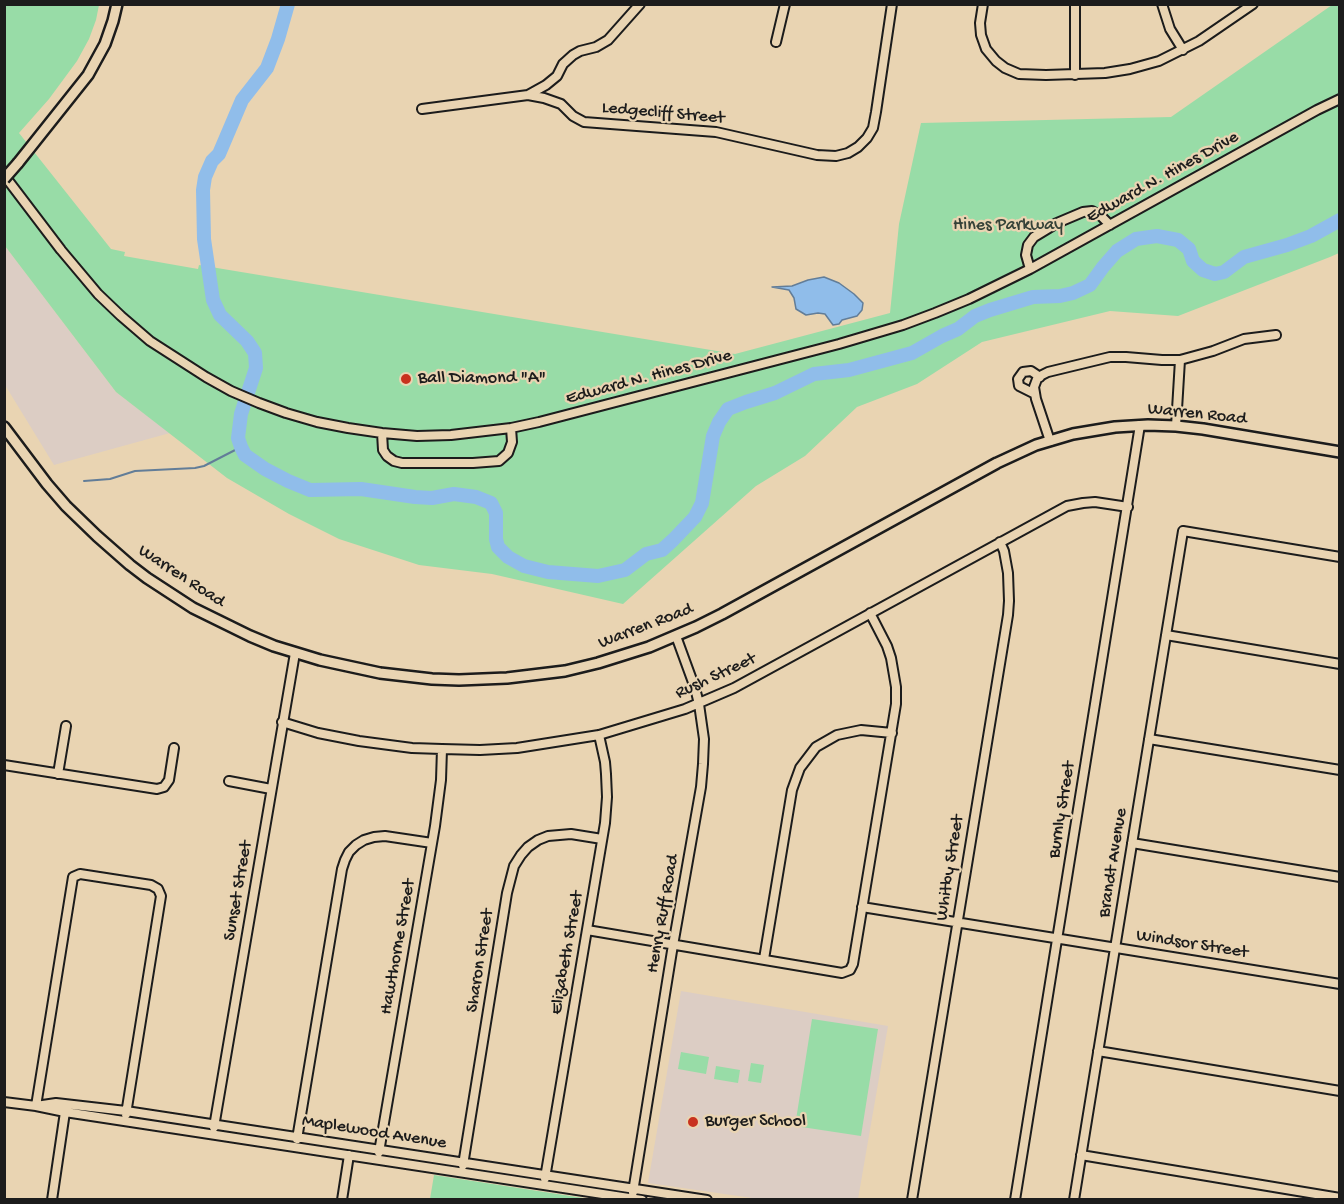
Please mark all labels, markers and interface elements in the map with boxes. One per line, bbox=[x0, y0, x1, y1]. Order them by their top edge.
street label: Ledgecliff Street bbox=[601, 98, 725, 130]
street label: Edward N. Hines Drive bbox=[1083, 127, 1243, 229]
park label: Hines Parkway bbox=[953, 215, 1063, 237]
street label: Edward N. Hines Drive bbox=[564, 345, 734, 411]
place label: Ball Diamond "A" bbox=[418, 368, 546, 390]
marker: Ball Diamond "A" bbox=[399, 372, 413, 386]
street label: Warren Road bbox=[1146, 399, 1248, 431]
street label: Warren Road bbox=[133, 541, 229, 613]
street label: Warren Road bbox=[596, 599, 696, 655]
street label: Rush Street bbox=[672, 649, 760, 705]
street label: Burnly Street bbox=[1045, 760, 1081, 860]
street label: Brandt Avenue bbox=[1095, 807, 1133, 919]
street label: Whitby Street bbox=[932, 814, 970, 922]
street label: Sunset Street bbox=[220, 839, 258, 943]
street label: Henry Ruff Road bbox=[643, 853, 685, 975]
street label: Hawthorne Street bbox=[376, 878, 422, 1016]
street label: Elizabeth Street bbox=[547, 890, 589, 1016]
street label: Sharon Street bbox=[462, 908, 500, 1014]
street label: Windsor Street bbox=[1135, 926, 1249, 964]
street label: Maplewood Avenue bbox=[300, 1111, 448, 1155]
place label: Burger School bbox=[705, 1111, 806, 1133]
marker: Burger School bbox=[686, 1115, 700, 1129]

